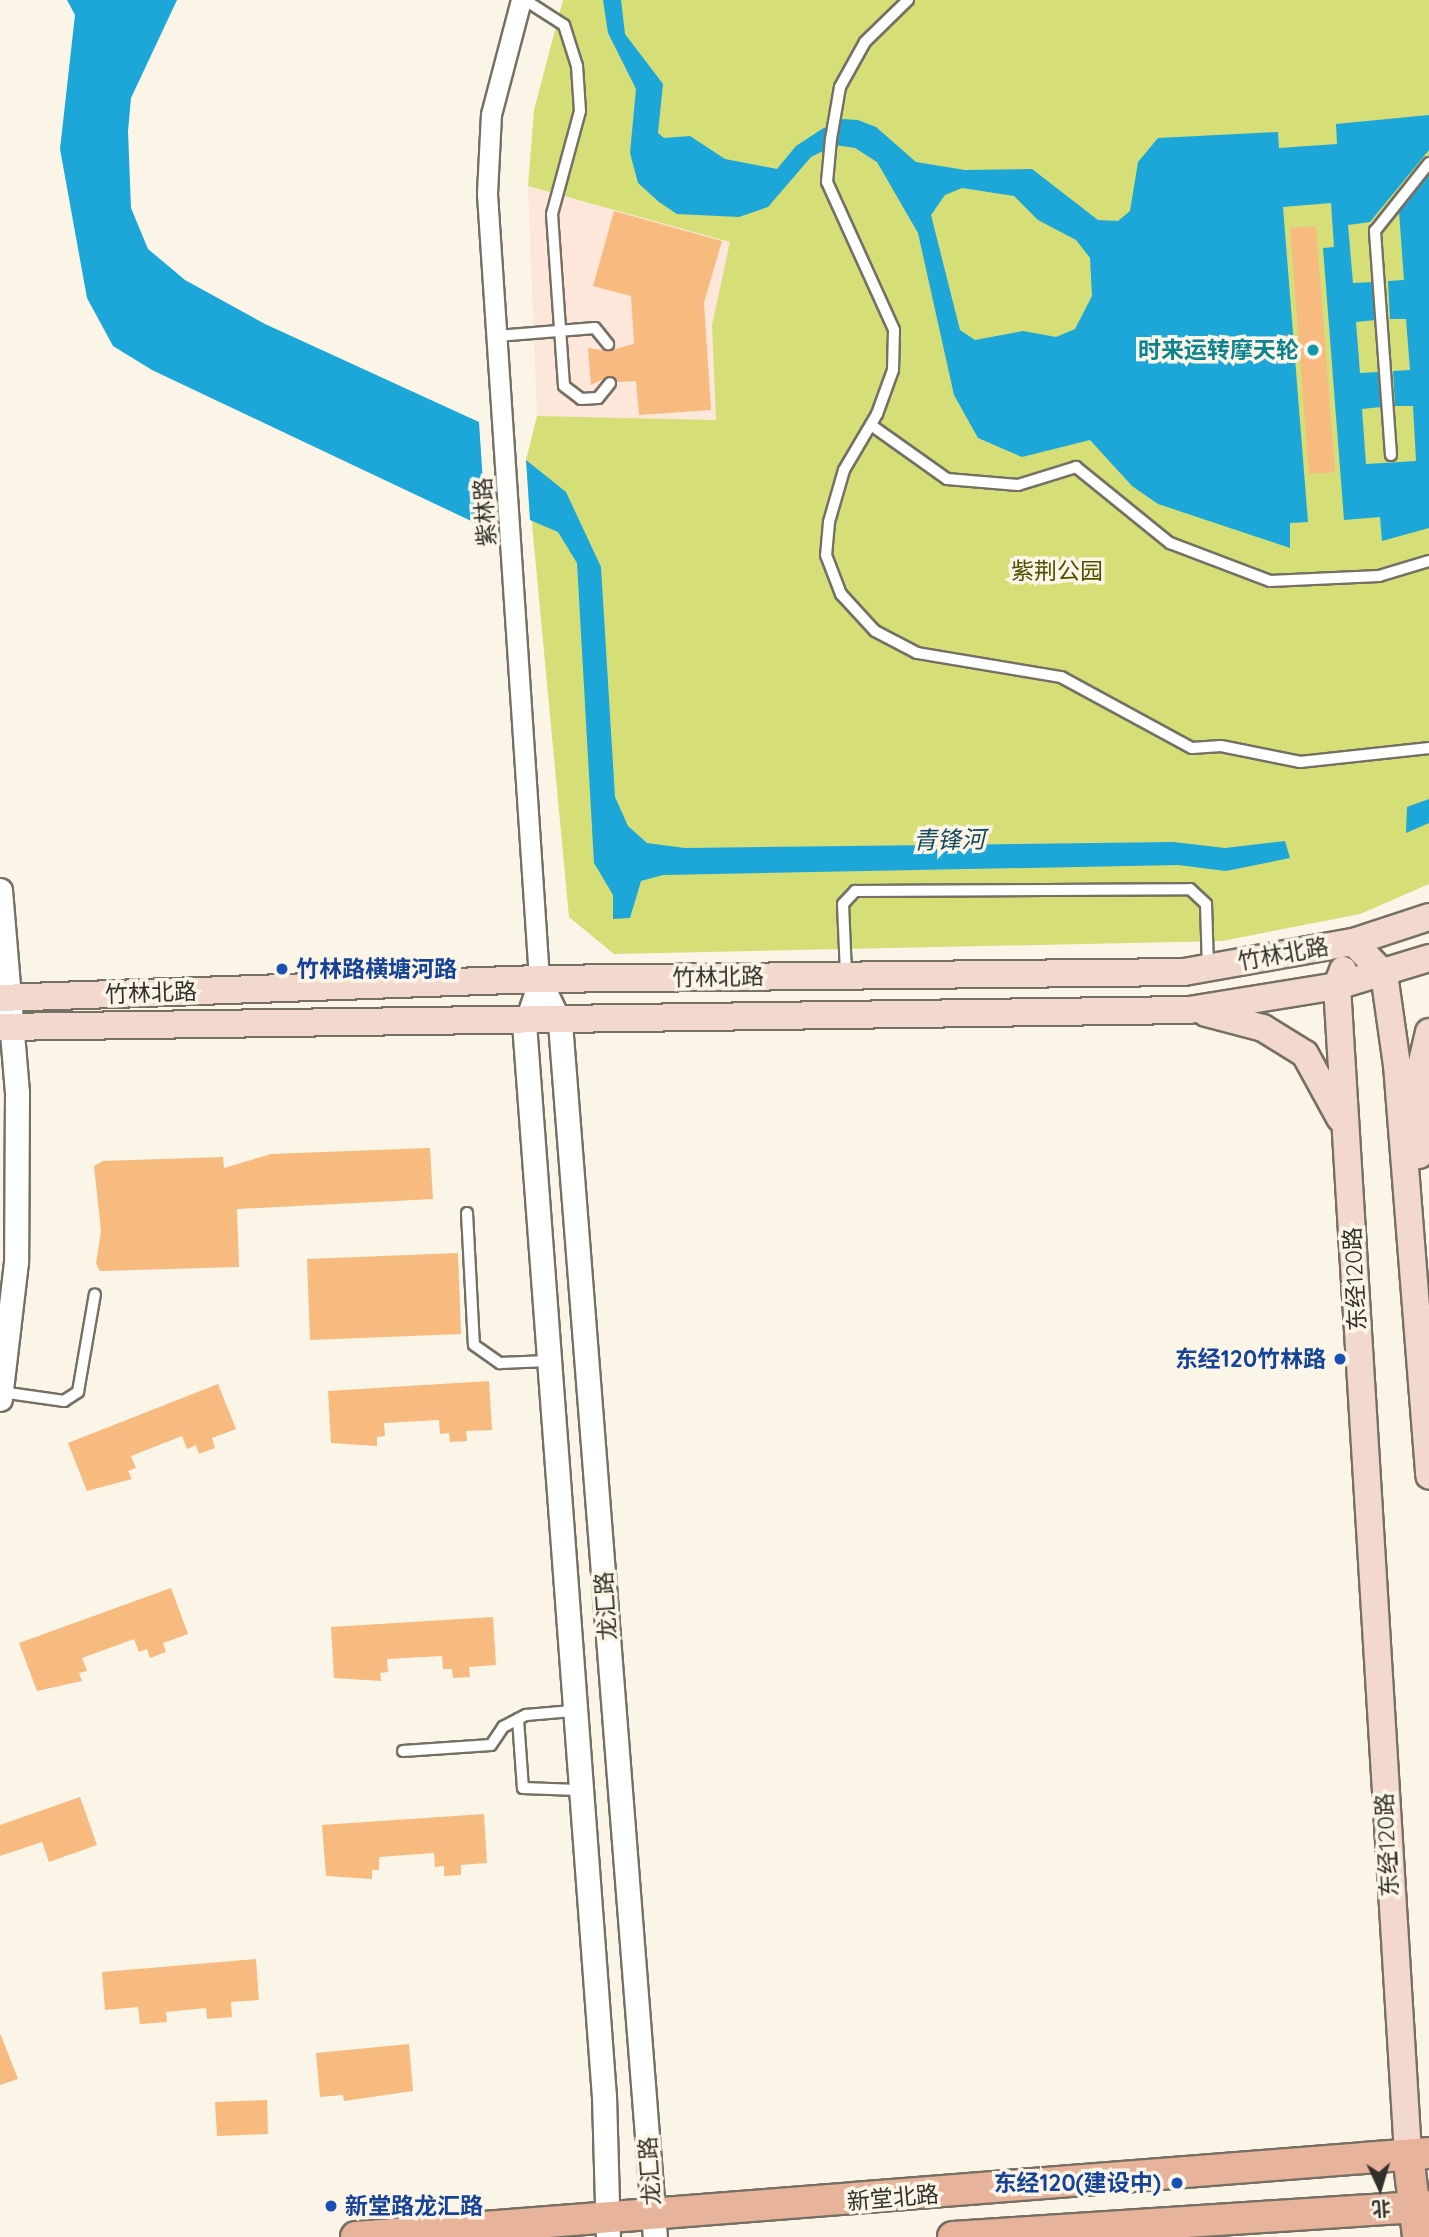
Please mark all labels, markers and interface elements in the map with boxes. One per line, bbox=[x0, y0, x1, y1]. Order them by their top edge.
place label: 时来运转摩天轮 bbox=[1138, 336, 1299, 364]
marker: 时来运转摩天轮 bbox=[1305, 342, 1321, 358]
street label: 紫林路 bbox=[469, 477, 501, 547]
park label: 紫荆公园 bbox=[1011, 557, 1103, 585]
water label: 青锋河 bbox=[913, 825, 985, 855]
street label: 竹林北路 bbox=[1235, 932, 1331, 976]
place label: 竹林路横塘河路 bbox=[296, 955, 457, 983]
marker: 竹林路横塘河路 bbox=[274, 961, 290, 977]
street label: 竹林北路 bbox=[672, 962, 764, 992]
street label: 竹林北路 bbox=[105, 978, 197, 1008]
street label: 东经120路 bbox=[1338, 1226, 1372, 1332]
place label: 东经120竹林路 bbox=[1175, 1345, 1326, 1373]
marker: 东经120竹林路 bbox=[1332, 1351, 1348, 1367]
street label: 龙汇路 bbox=[590, 1571, 622, 1641]
street label: 东经120路 bbox=[1370, 1792, 1404, 1898]
street label: 龙汇路 bbox=[634, 2136, 666, 2206]
north arrow bbox=[1345, 2153, 1415, 2223]
place label: 东经120(建设中) bbox=[993, 2169, 1161, 2197]
marker: 东经120(建设中) bbox=[1167, 2173, 1187, 2193]
street label: 新堂北路 bbox=[846, 2180, 940, 2216]
place label: 新堂路龙汇路 bbox=[345, 2192, 483, 2220]
text: 北 bbox=[1371, 2196, 1392, 2222]
marker: 新堂路龙汇路 bbox=[323, 2198, 339, 2214]

